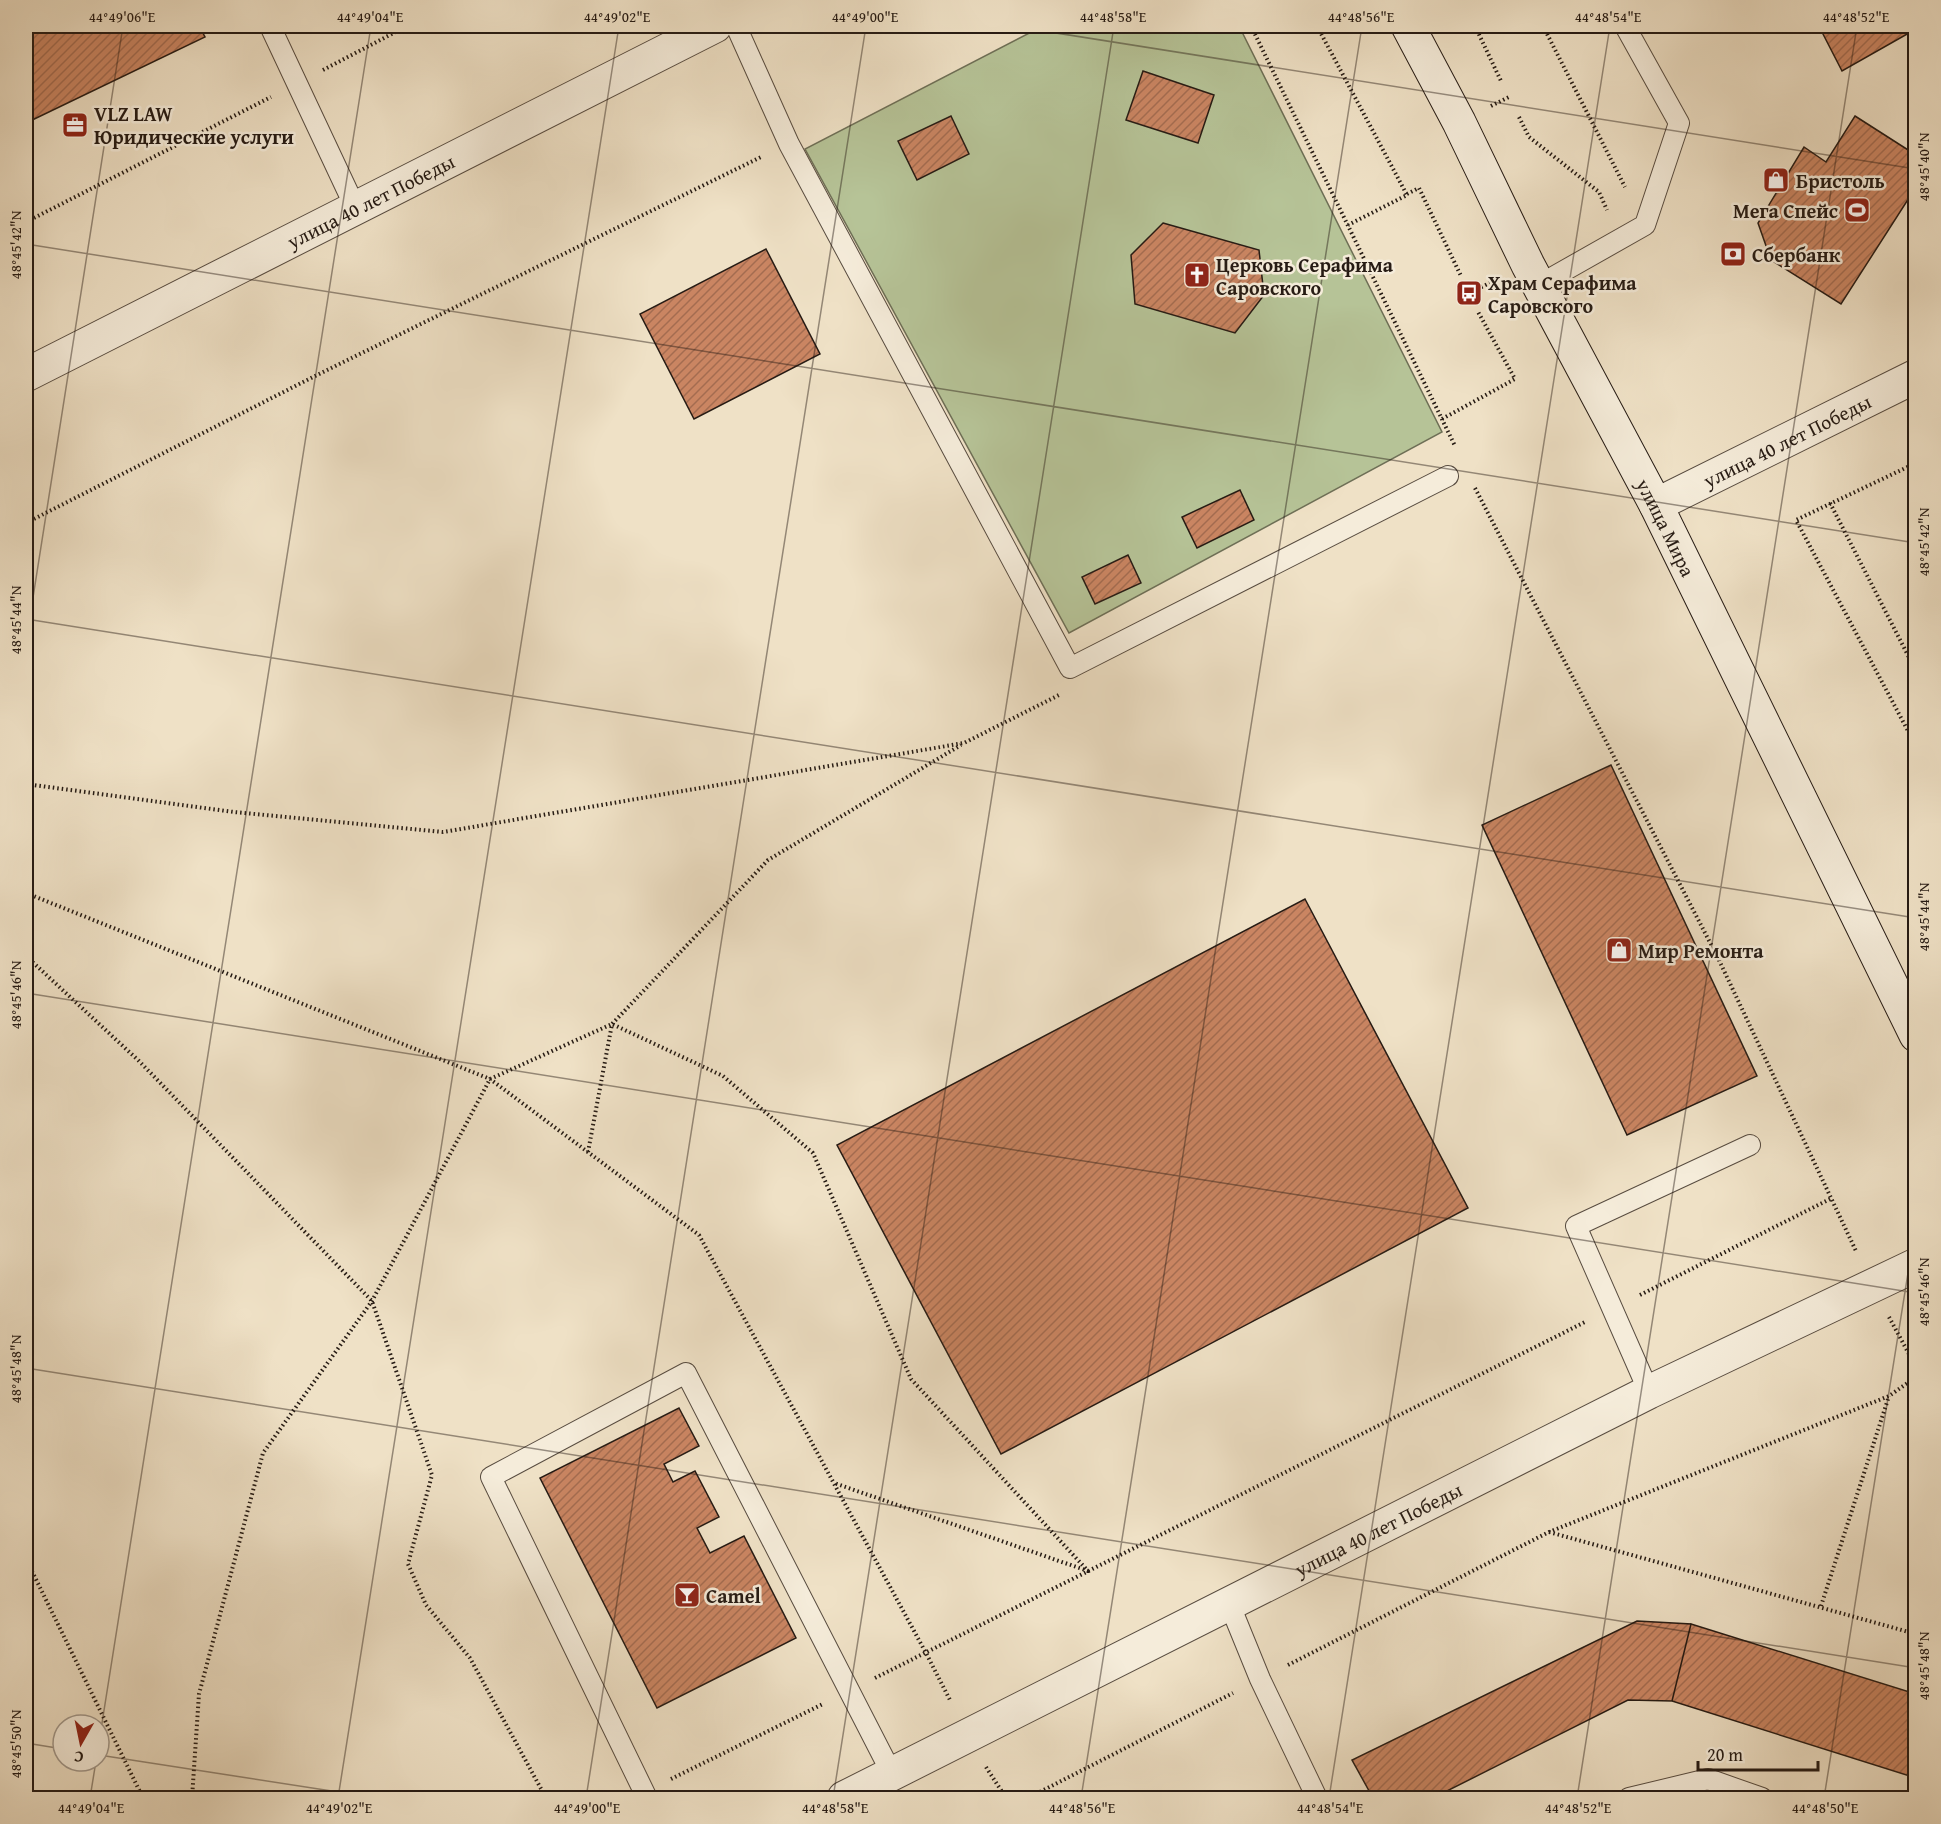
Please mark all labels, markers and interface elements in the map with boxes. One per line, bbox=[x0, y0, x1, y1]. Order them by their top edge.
text: 44°49'06"E bbox=[89, 6, 156, 27]
text: 44°49'04"E bbox=[337, 6, 404, 27]
text: 44°49'02"E bbox=[584, 6, 651, 27]
text: 44°49'00"E bbox=[832, 6, 899, 27]
text: 44°48'58"E bbox=[1080, 6, 1147, 27]
text: 44°48'56"E bbox=[1328, 6, 1395, 27]
text: 44°48'54"E bbox=[1575, 6, 1642, 27]
text: 44°48'52"E bbox=[1823, 6, 1890, 27]
place label: VLZ LAW Юридические услуги bbox=[94, 99, 294, 151]
office icon: VLZ LAW Юридические услуги bbox=[60, 110, 90, 140]
text: 48°45'40"N bbox=[1913, 132, 1934, 201]
street label: улица 40 лет Победы bbox=[281, 146, 459, 256]
shop icon: Бристоль bbox=[1761, 165, 1791, 195]
place label: Бристоль bbox=[1796, 166, 1885, 195]
sports icon: Мега Спейс bbox=[1842, 195, 1872, 225]
place label: Мега Спейс bbox=[1733, 196, 1838, 225]
text: 48°45'42"N bbox=[5, 210, 26, 279]
bank icon: Сбербанк bbox=[1718, 239, 1748, 269]
place label: Сбербанк bbox=[1752, 240, 1841, 269]
place label: Церковь Серафима Саровского bbox=[1216, 250, 1394, 302]
church icon: Церковь Серафима Саровского bbox=[1182, 260, 1212, 290]
place label: Храм Серафима Саровского bbox=[1488, 268, 1637, 320]
bus stop icon: Храм Серафима Саровского bbox=[1454, 278, 1484, 308]
street label: улица 40 лет Победы bbox=[1697, 386, 1876, 494]
street label: улица Мира bbox=[1629, 472, 1703, 582]
text: 48°45'42"N bbox=[1913, 507, 1934, 576]
text: 48°45'44"N bbox=[5, 585, 26, 654]
text: 48°45'44"N bbox=[1913, 882, 1934, 951]
shop icon: Мир Ремонта bbox=[1604, 935, 1634, 965]
place label: Мир Ремонта bbox=[1638, 936, 1764, 965]
text: 48°45'46"N bbox=[5, 960, 26, 1029]
text: 48°45'46"N bbox=[1913, 1257, 1934, 1326]
text: 48°45'48"N bbox=[5, 1334, 26, 1403]
street label: улица 40 лет Победы bbox=[1288, 1474, 1467, 1584]
bar icon: Camel bbox=[672, 1580, 702, 1610]
place label: Camel bbox=[706, 1581, 761, 1610]
text: 48°45'48"N bbox=[1913, 1631, 1934, 1700]
text: 48°45'50"N bbox=[5, 1709, 26, 1778]
north arrow bbox=[51, 1713, 111, 1773]
scale bar bbox=[1698, 1734, 1818, 1772]
text: 20 m bbox=[1707, 1741, 1743, 1768]
text: С bbox=[72, 1745, 85, 1770]
text: 44°49'04"E bbox=[58, 1797, 125, 1818]
text: 44°49'02"E bbox=[306, 1797, 373, 1818]
text: 44°49'00"E bbox=[554, 1797, 621, 1818]
text: 44°48'58"E bbox=[802, 1797, 869, 1818]
text: 44°48'56"E bbox=[1049, 1797, 1116, 1818]
text: 44°48'54"E bbox=[1297, 1797, 1364, 1818]
text: 44°48'52"E bbox=[1545, 1797, 1612, 1818]
text: 44°48'50"E bbox=[1792, 1797, 1859, 1818]

